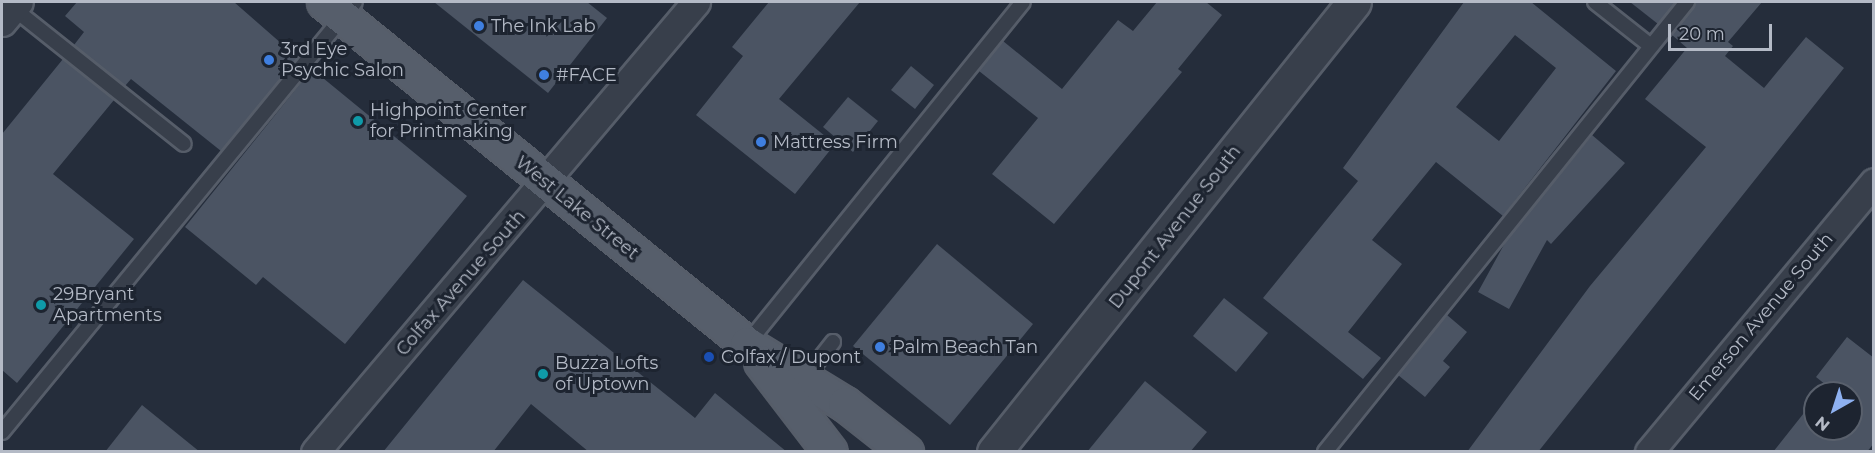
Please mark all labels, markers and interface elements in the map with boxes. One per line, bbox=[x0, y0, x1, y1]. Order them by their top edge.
scale bar bbox=[1671, 12, 1774, 50]
place label: The Ink Lab bbox=[491, 15, 596, 37]
marker: The Ink Lab bbox=[472, 19, 486, 33]
text: 20 m bbox=[1679, 23, 1725, 45]
place label: 3rd Eye Psychic Salon bbox=[281, 39, 404, 82]
marker: 3rd Eye Psychic Salon bbox=[262, 53, 276, 67]
place label: #FACE bbox=[556, 64, 617, 86]
marker: #FACE bbox=[537, 68, 551, 82]
place label: Highpoint Center for Printmaking bbox=[370, 100, 527, 142]
marker: Highpoint Center for Printmaking bbox=[351, 114, 365, 128]
place label: Mattress Firm bbox=[773, 131, 898, 153]
marker: Mattress Firm bbox=[754, 135, 768, 149]
street label: Dupont Avenue South bbox=[1105, 141, 1245, 313]
street label: West Lake Street bbox=[511, 152, 643, 264]
street label: Colfax Avenue South bbox=[392, 206, 530, 360]
street label: Emerson Avenue South bbox=[1684, 229, 1838, 405]
place label: 29Bryant Apartments bbox=[53, 284, 162, 326]
marker: 29Bryant Apartments bbox=[34, 298, 48, 312]
place label: Palm Beach Tan bbox=[892, 336, 1038, 358]
marker: Palm Beach Tan bbox=[873, 340, 887, 354]
place label: Colfax / Dupont bbox=[721, 346, 861, 368]
marker: Colfax / Dupont bbox=[702, 350, 716, 364]
place label: Buzza Lofts of Uptown bbox=[555, 353, 658, 395]
marker: Buzza Lofts of Uptown bbox=[536, 367, 550, 381]
north arrow bbox=[1803, 381, 1863, 441]
text: N bbox=[1812, 412, 1834, 435]

